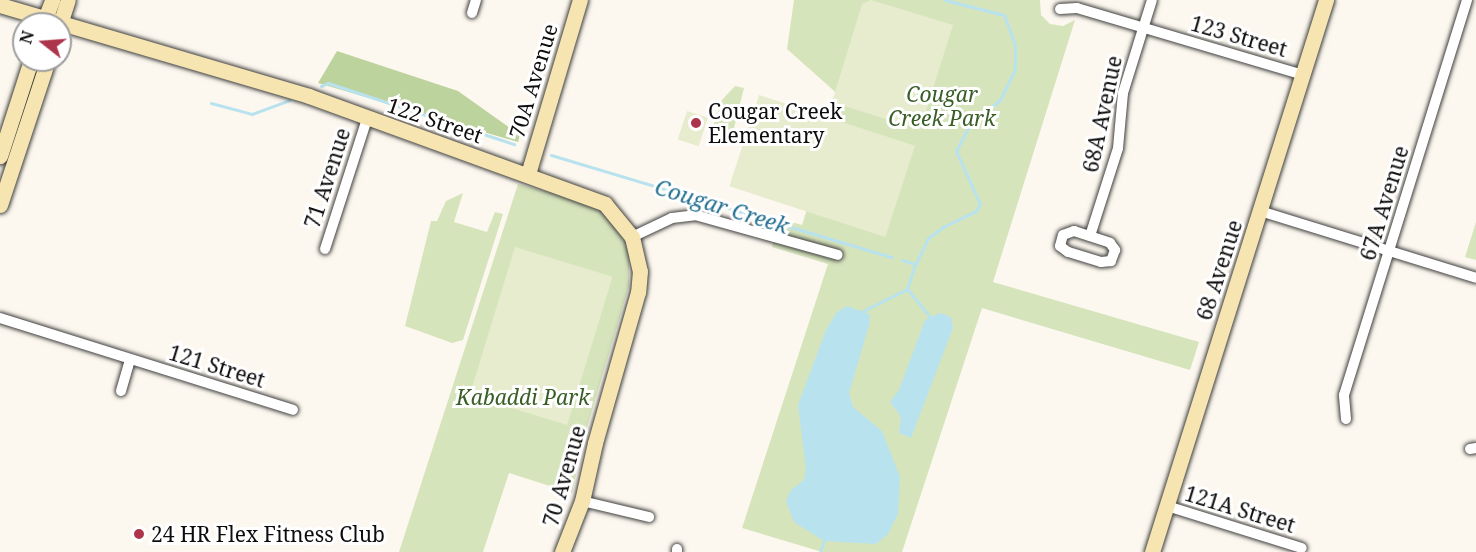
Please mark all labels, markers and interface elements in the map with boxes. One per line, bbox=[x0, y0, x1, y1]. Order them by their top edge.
street label: 123 Street bbox=[1188, 10, 1290, 62]
north arrow bbox=[12, 12, 72, 72]
street label: 70A Avenue bbox=[504, 21, 562, 141]
text: N bbox=[14, 28, 39, 47]
street label: 68A Avenue bbox=[1077, 53, 1127, 175]
park label: Cougar Creek Park bbox=[888, 81, 996, 131]
street label: 122 Street bbox=[384, 92, 486, 148]
place label: Cougar Creek Elementary bbox=[708, 98, 842, 148]
marker: Cougar Creek Elementary bbox=[689, 116, 703, 130]
street label: 71 Avenue bbox=[299, 125, 355, 231]
street label: 67A Avenue bbox=[1355, 143, 1413, 263]
water label: Cougar Creek bbox=[652, 173, 792, 239]
street label: 68 Avenue bbox=[1191, 217, 1247, 323]
street label: 121 Street bbox=[166, 339, 268, 393]
park label: Kabaddi Park bbox=[456, 384, 590, 410]
street label: 70 Avenue bbox=[538, 423, 590, 529]
street label: 121A Street bbox=[1182, 480, 1298, 538]
place label: 24 HR Flex Fitness Club bbox=[151, 521, 385, 547]
marker: 24 HR Flex Fitness Club bbox=[132, 527, 146, 541]

